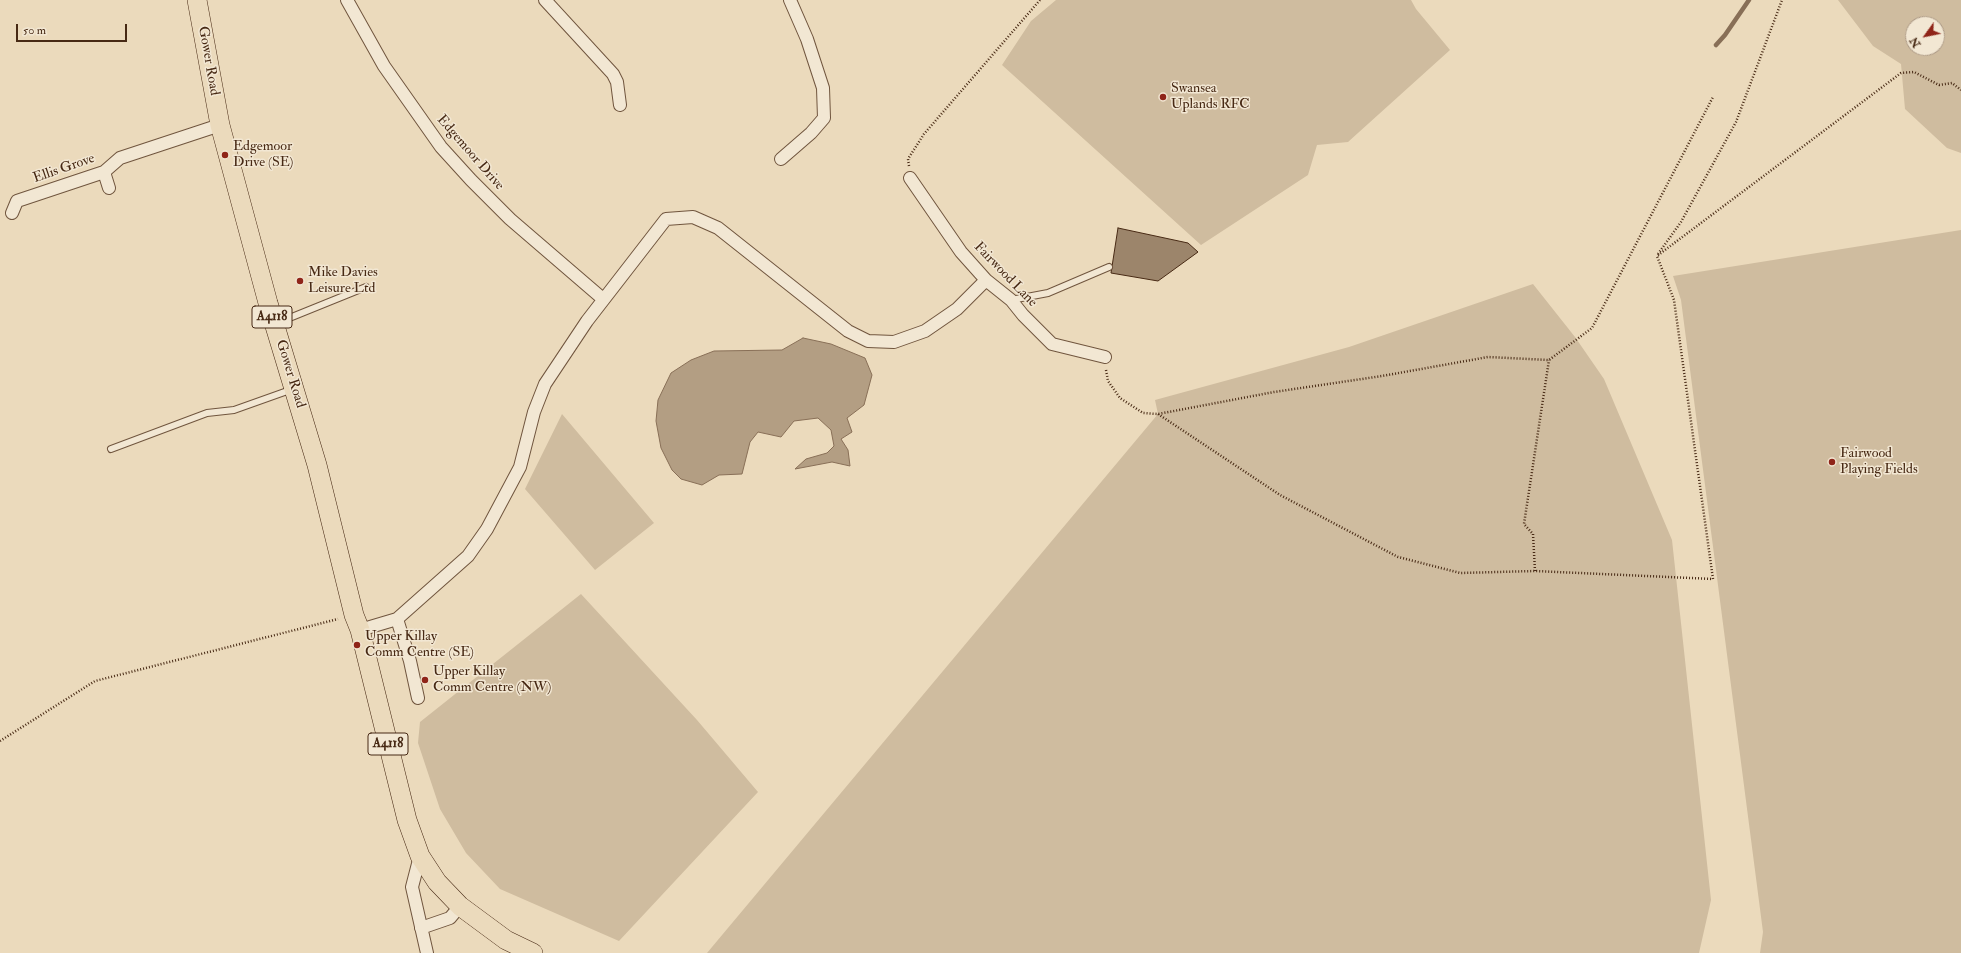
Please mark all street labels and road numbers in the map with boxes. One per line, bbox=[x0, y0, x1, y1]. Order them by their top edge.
street label: Gower Road bbox=[194, 25, 222, 97]
street label: Edgemoor Drive bbox=[433, 112, 507, 194]
street label: Ellis Grove bbox=[31, 151, 97, 187]
street label: Fairwood Lane bbox=[970, 239, 1040, 311]
road number: A4118 bbox=[252, 306, 292, 328]
street label: Gower Road bbox=[272, 338, 308, 410]
road number: A4118 bbox=[368, 733, 408, 755]

